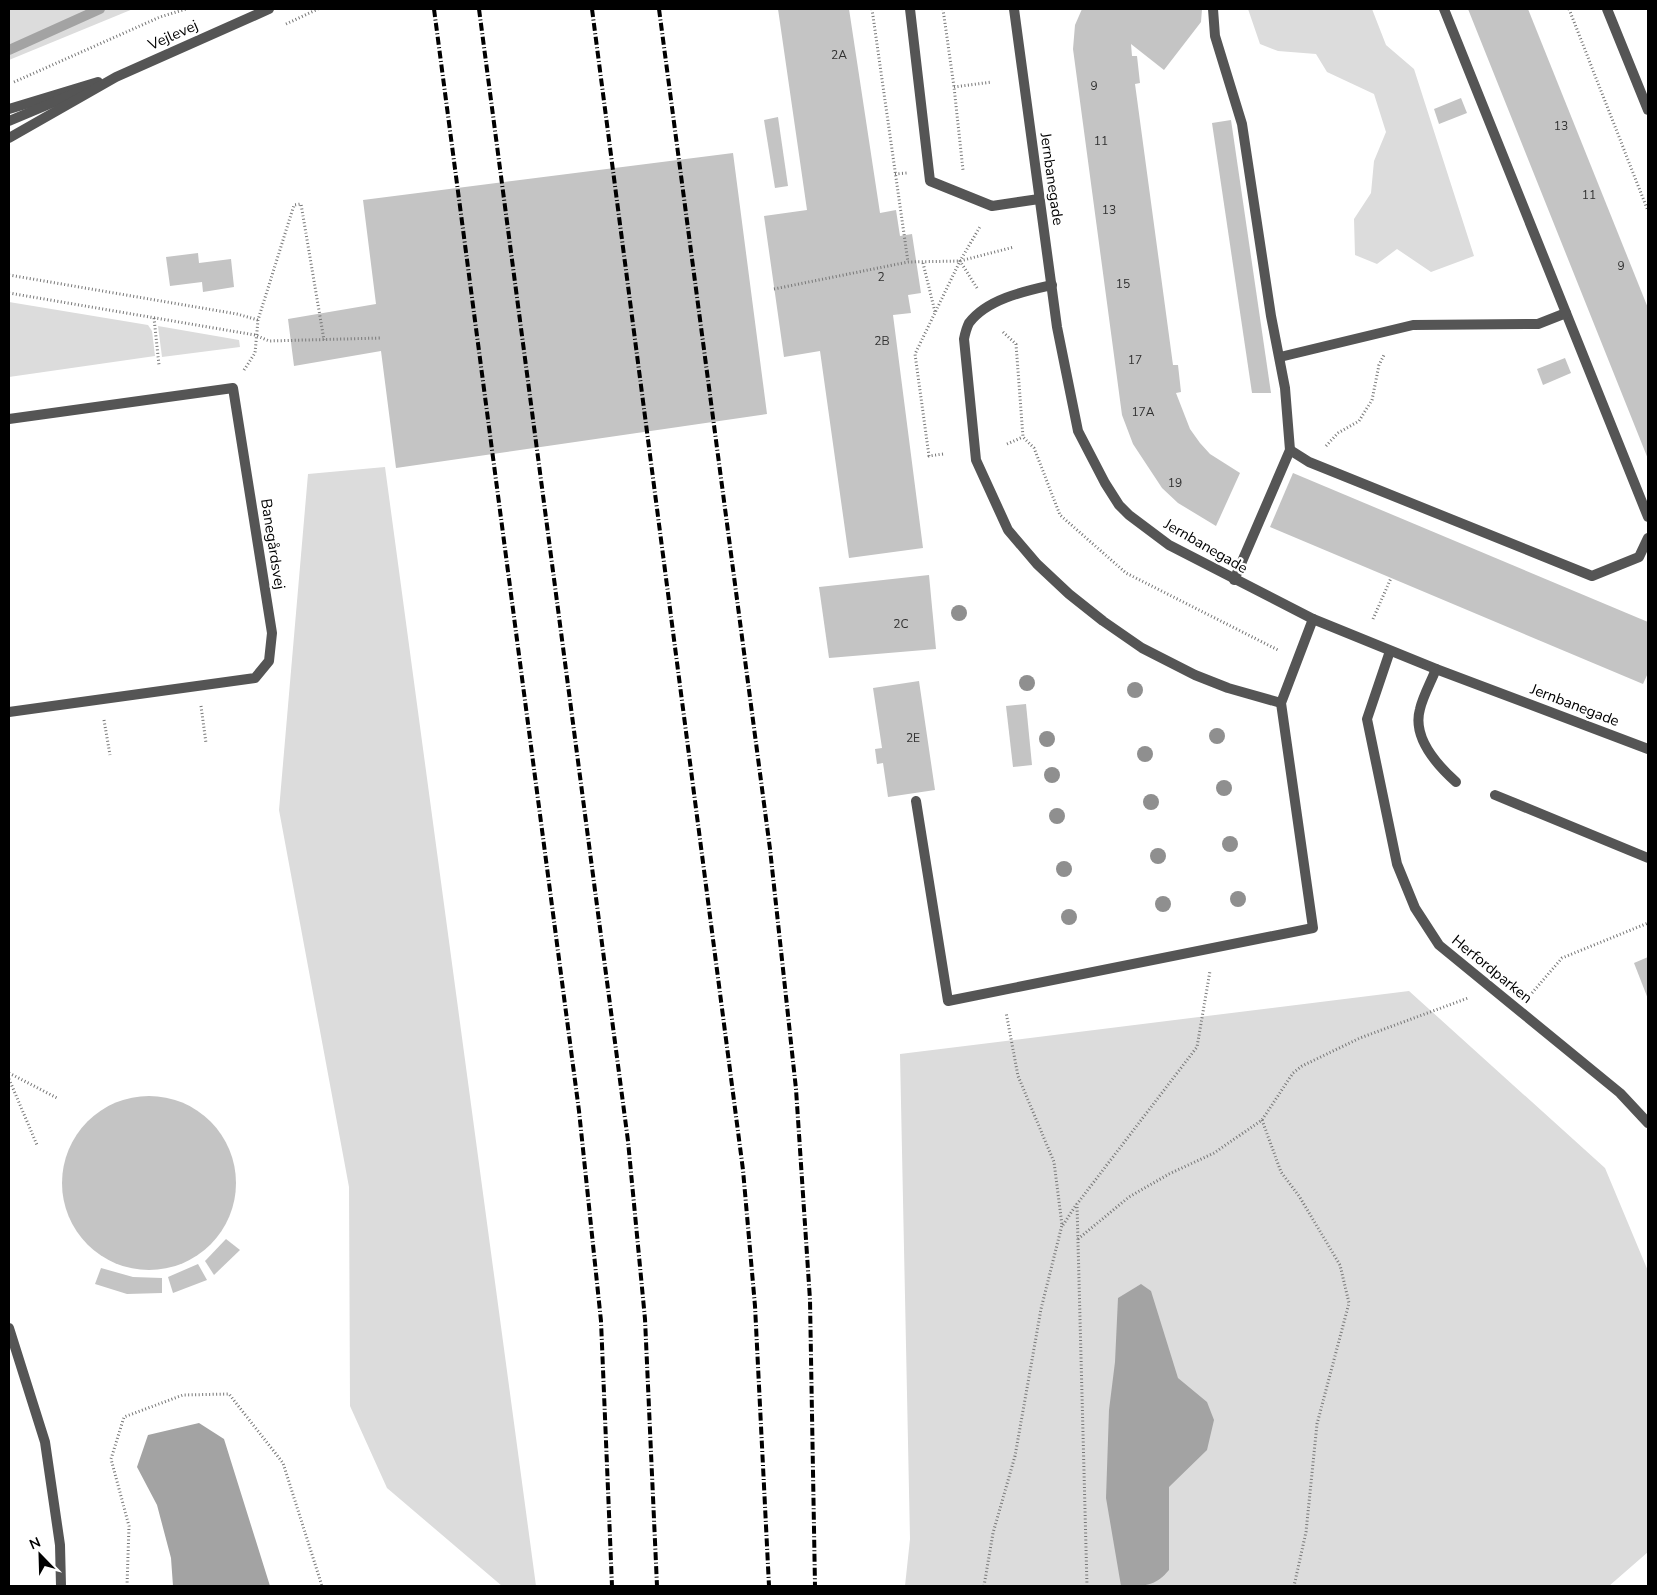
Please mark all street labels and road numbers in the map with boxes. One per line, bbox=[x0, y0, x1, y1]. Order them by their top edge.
street label: Vejlevej bbox=[144, 15, 201, 55]
street label: Jernbanegade bbox=[1035, 130, 1068, 227]
street label: Banegårdsvej bbox=[256, 497, 290, 591]
street label: Jernbanegade bbox=[1160, 513, 1251, 578]
street label: Jernbanegade bbox=[1527, 679, 1622, 731]
street label: Herfordparken bbox=[1448, 930, 1536, 1008]

